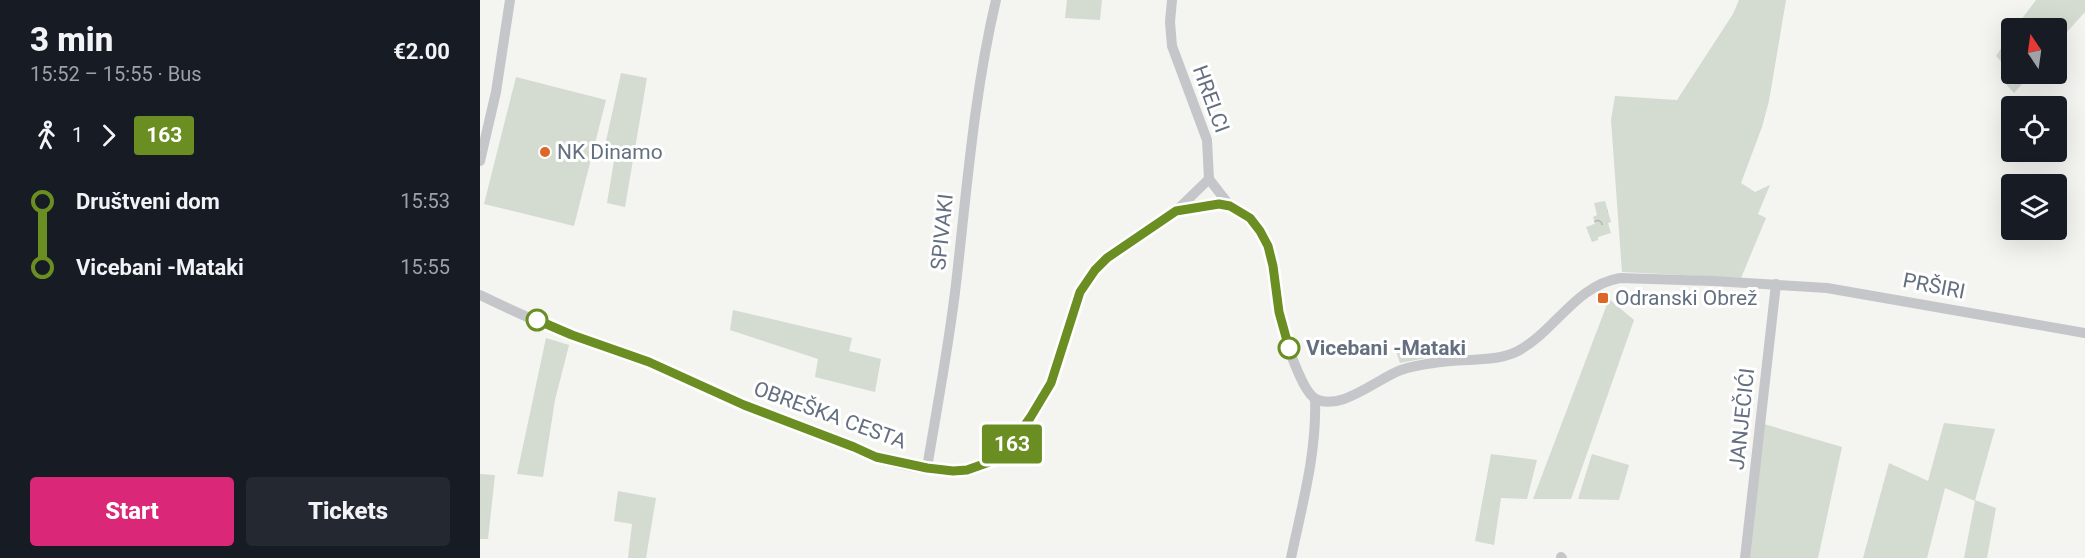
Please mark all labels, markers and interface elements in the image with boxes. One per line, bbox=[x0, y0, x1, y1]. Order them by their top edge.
north arrow bbox=[2001, 18, 2067, 84]
map controls bbox=[2001, 18, 2067, 240]
text: 3 min bbox=[30, 20, 113, 59]
text: €2.00 bbox=[393, 39, 450, 64]
text: 15:52 – 15:55 · Bus bbox=[30, 62, 202, 86]
street label: HRELCI bbox=[1188, 62, 1234, 136]
button: locate bbox=[2001, 96, 2067, 162]
icon: walk bbox=[30, 119, 63, 152]
icon: forward bbox=[92, 119, 125, 152]
text: 1 bbox=[72, 123, 83, 147]
text: 163 bbox=[146, 123, 182, 147]
place label: NK Dinamo bbox=[557, 140, 663, 164]
marker: NK Dinamo bbox=[538, 145, 552, 159]
button: layers bbox=[2001, 174, 2067, 240]
text: Društveni dom bbox=[76, 189, 220, 214]
text: 15:53 bbox=[400, 189, 450, 213]
street label: SPIVAKI bbox=[926, 193, 958, 271]
text: Vicebani -Mataki bbox=[76, 255, 244, 280]
text: 15:55 bbox=[400, 255, 450, 279]
street label: PRŠIRI bbox=[1901, 268, 1967, 304]
place label: Odranski Obrež bbox=[1615, 286, 1758, 310]
marker: Odranski Obrež bbox=[1596, 291, 1610, 305]
unlabelled marker bbox=[526, 309, 548, 331]
place label: Vicebani -Mataki bbox=[1306, 336, 1466, 360]
marker: Vicebani -Mataki bbox=[1278, 337, 1300, 359]
street label: JANJEČIĆI bbox=[1725, 367, 1759, 471]
street label: OBREŠKA CESTA bbox=[751, 376, 910, 454]
line badge: 163 bbox=[978, 424, 1046, 464]
text: 163 bbox=[994, 432, 1030, 456]
button: Start bbox=[30, 477, 234, 546]
button: Tickets bbox=[246, 477, 450, 546]

